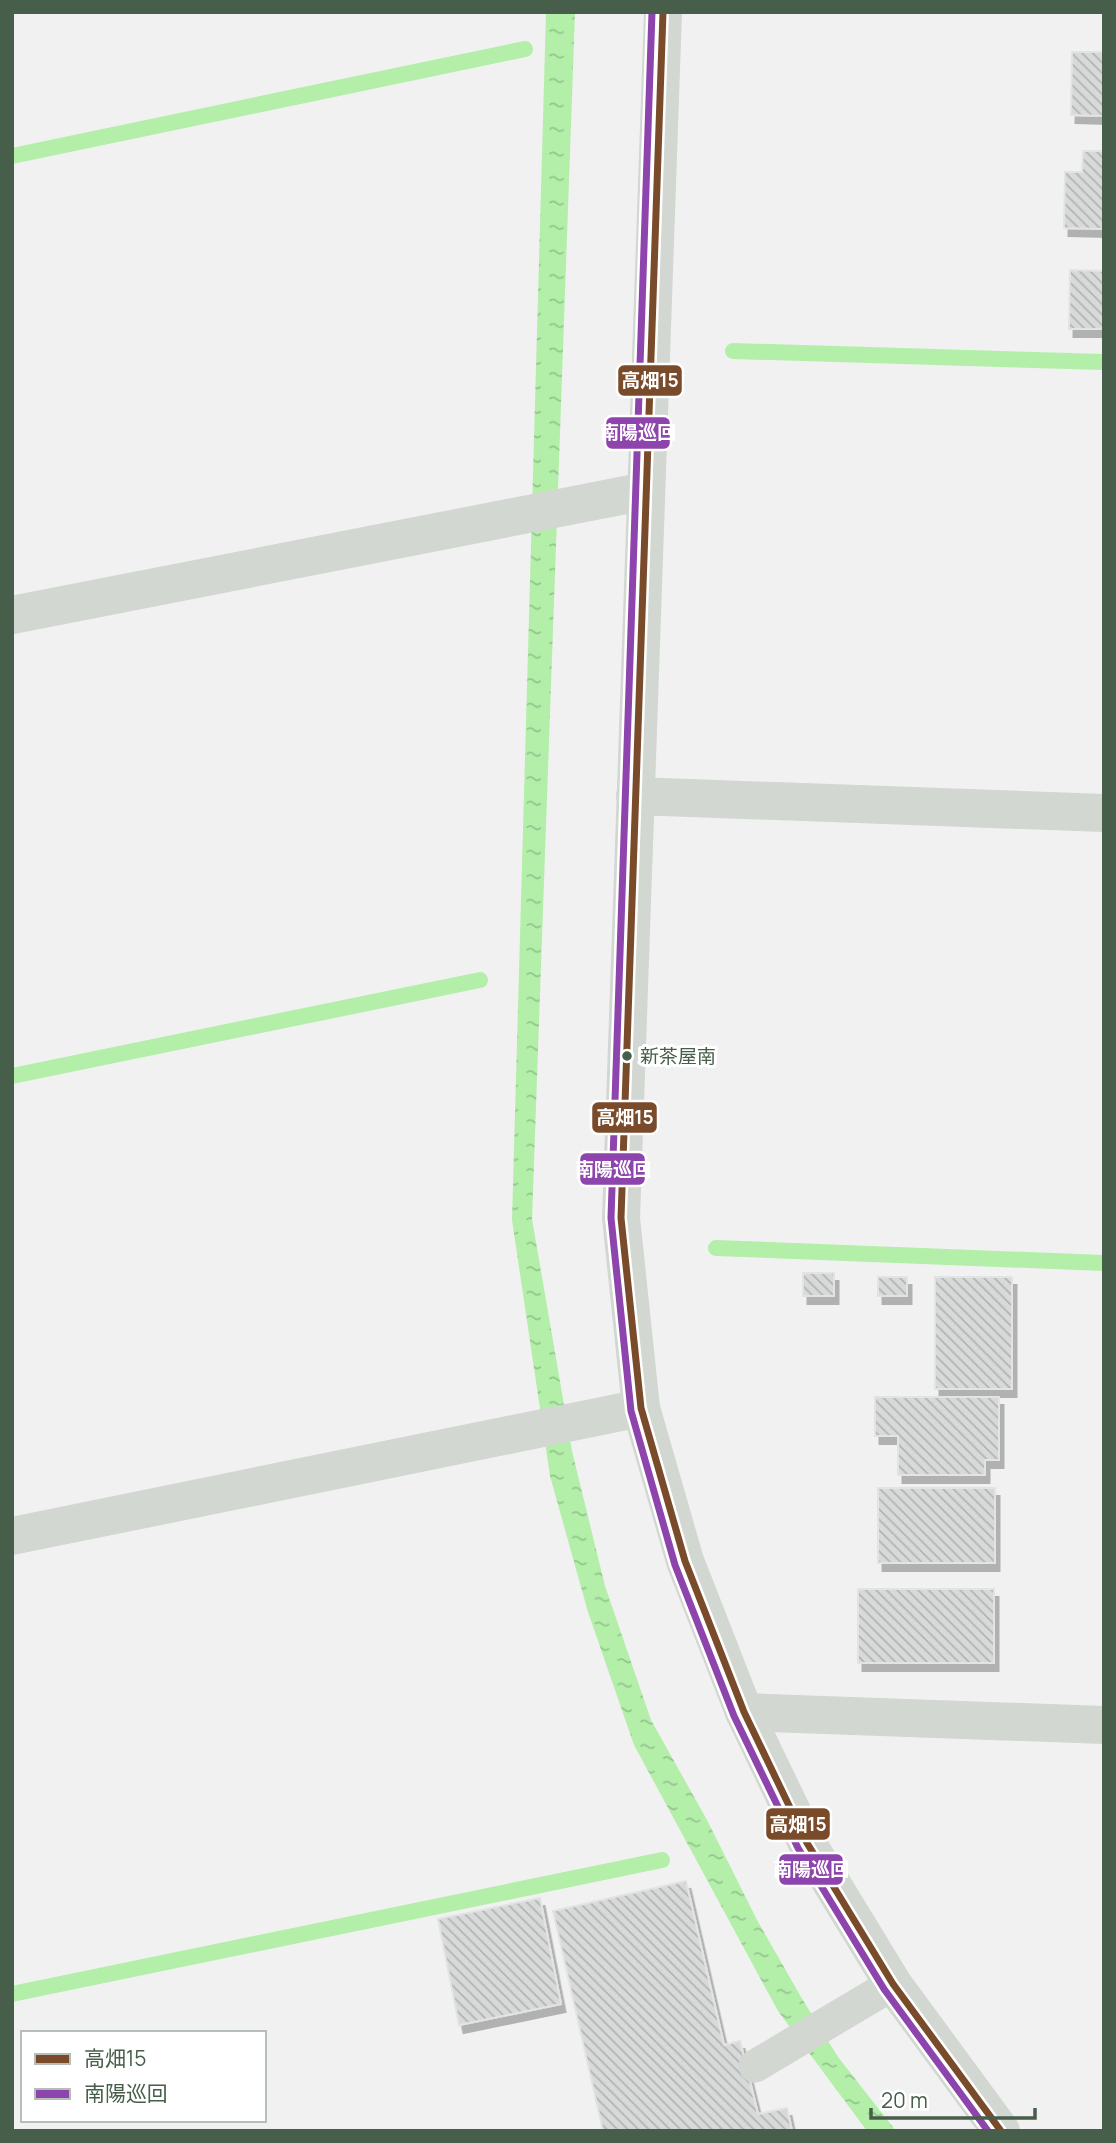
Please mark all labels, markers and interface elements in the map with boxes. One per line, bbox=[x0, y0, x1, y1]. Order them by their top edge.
line badge: 高畑15 bbox=[617, 364, 683, 397]
text: 高畑15 bbox=[621, 367, 679, 393]
line badge: 南陽巡回 bbox=[605, 416, 671, 450]
text: 南陽巡回 bbox=[600, 419, 676, 445]
place label: 新茶屋南 bbox=[640, 1043, 716, 1069]
marker: 新茶屋南 bbox=[620, 1049, 634, 1063]
line badge: 高畑15 bbox=[591, 1101, 658, 1134]
text: 高畑15 bbox=[596, 1104, 654, 1130]
line badge: 南陽巡回 bbox=[579, 1152, 646, 1186]
text: 南陽巡回 bbox=[575, 1156, 651, 1182]
line badge: 高畑15 bbox=[765, 1807, 831, 1841]
text: 高畑15 bbox=[769, 1811, 827, 1837]
line badge: 南陽巡回 bbox=[778, 1853, 844, 1886]
text: 南陽巡回 bbox=[773, 1856, 849, 1882]
legend bbox=[21, 2031, 266, 2122]
text: 高畑15 bbox=[84, 2044, 146, 2072]
scale bar bbox=[871, 2076, 1036, 2120]
text: 南陽巡回 bbox=[84, 2079, 168, 2107]
text: 20 m bbox=[881, 2086, 928, 2114]

